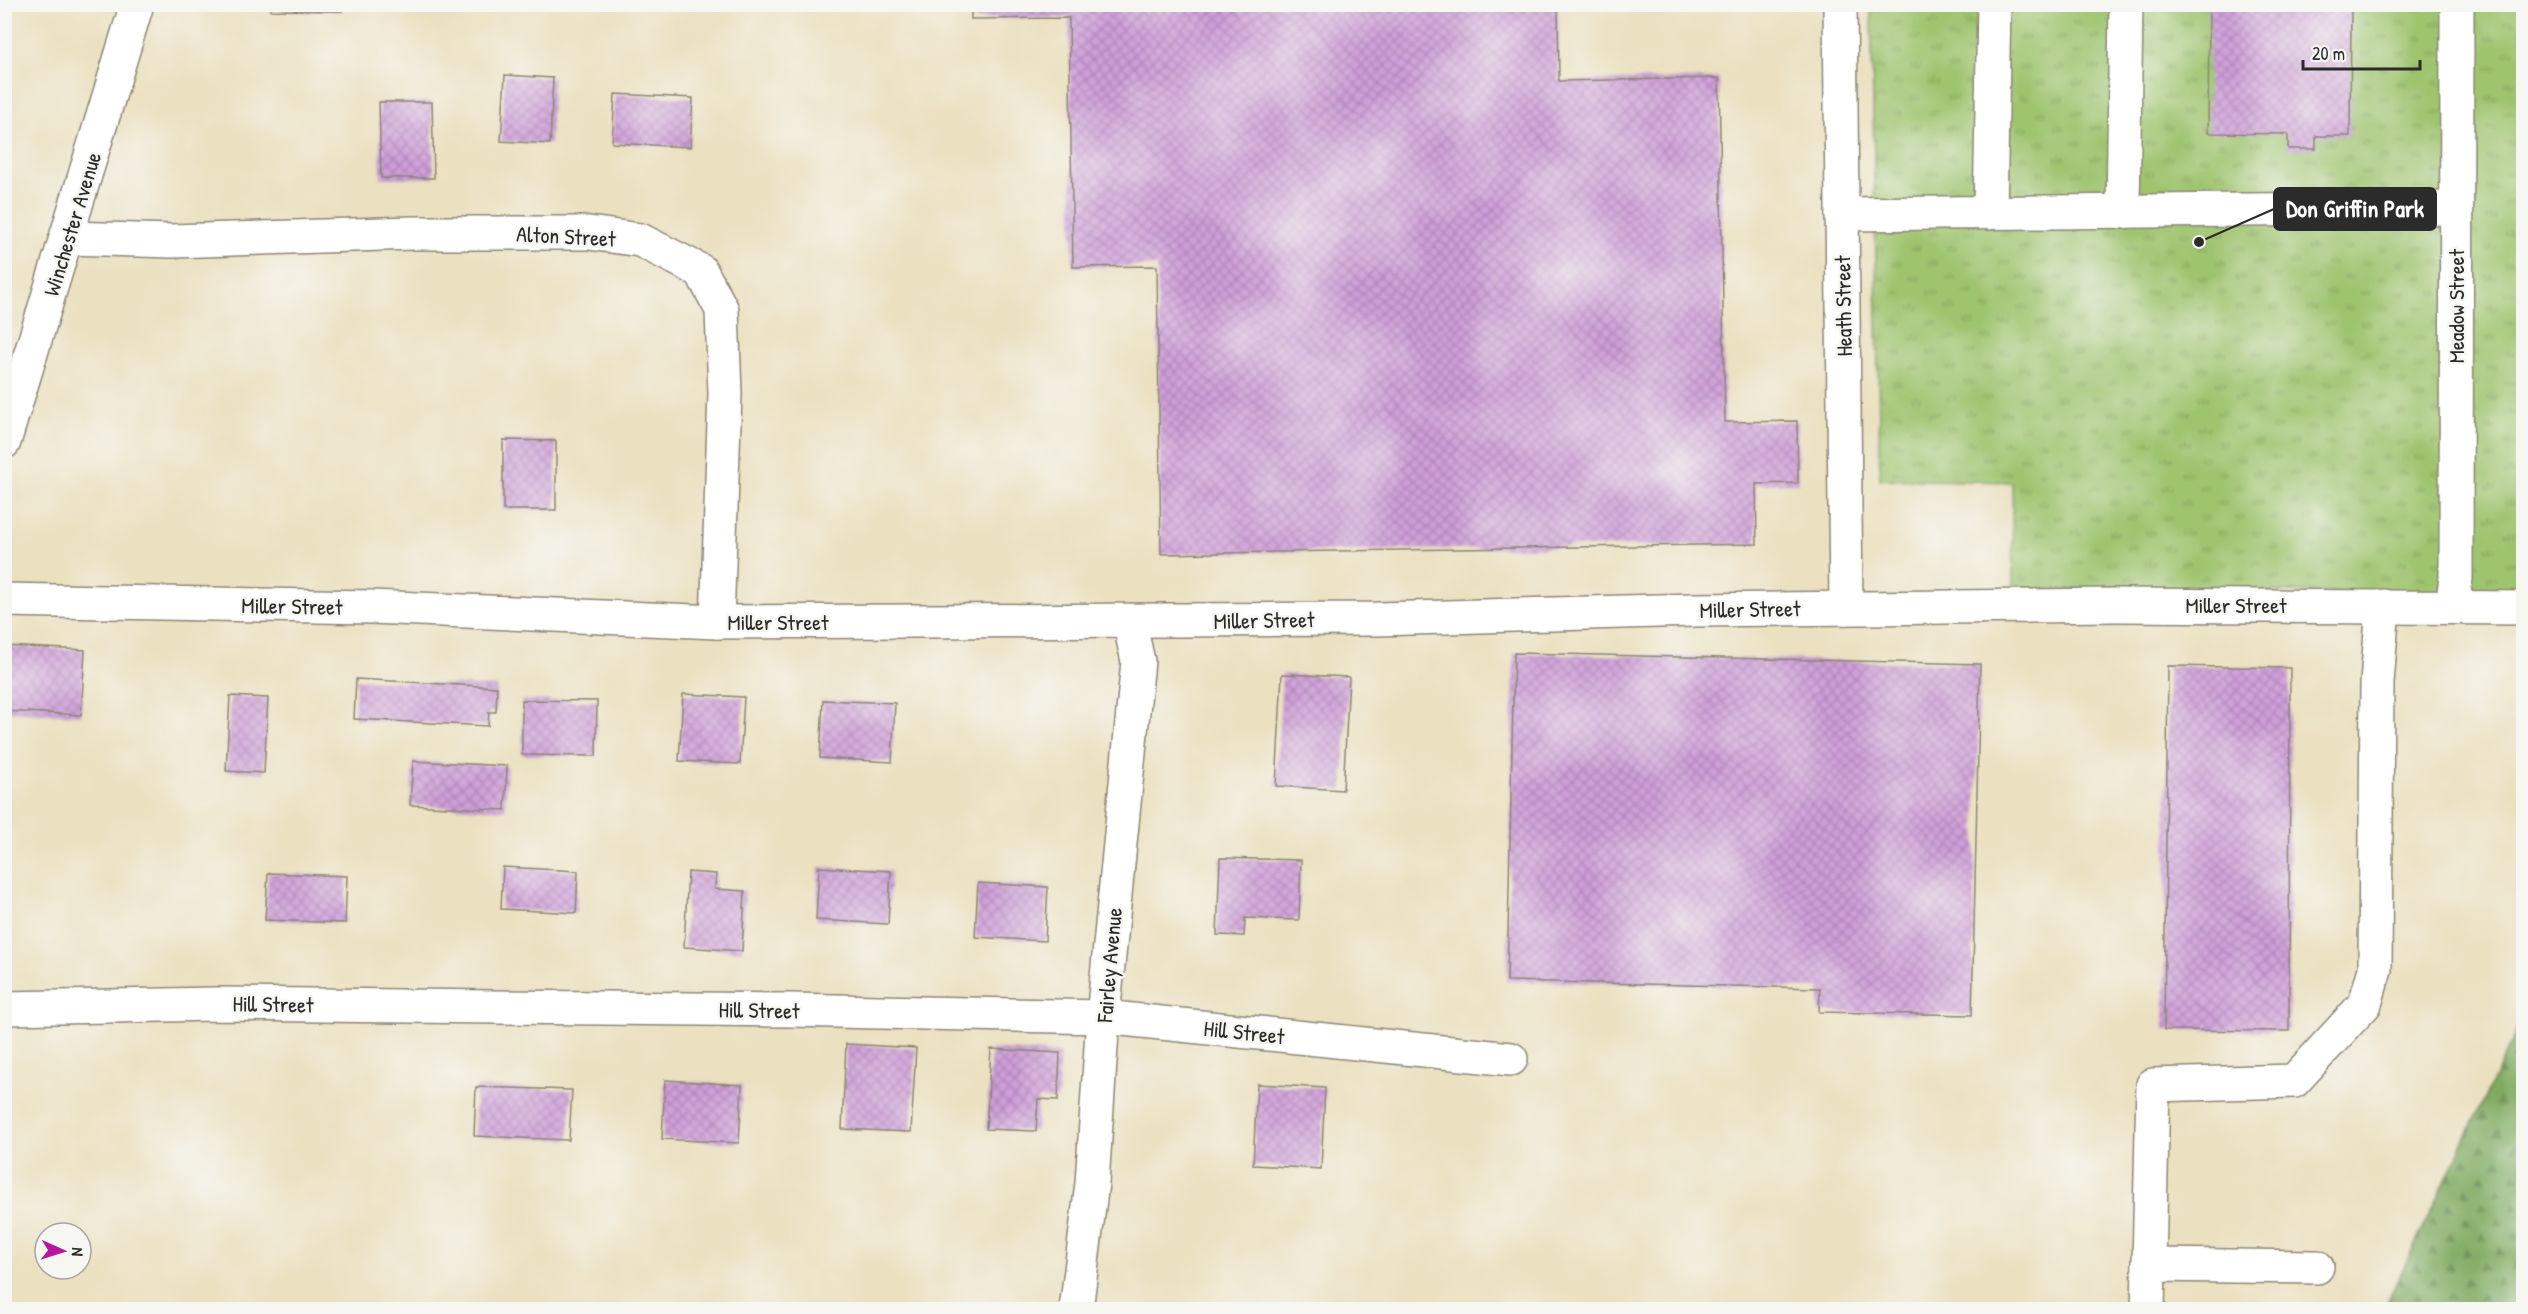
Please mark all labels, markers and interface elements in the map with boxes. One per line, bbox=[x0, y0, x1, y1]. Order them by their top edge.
scale bar bbox=[2303, 33, 2420, 71]
text: 20 m bbox=[2312, 41, 2345, 66]
street label: Winchester Avenue bbox=[36, 148, 108, 300]
callout: Don Griffin Park bbox=[2274, 188, 2436, 230]
text: Don Griffin Park bbox=[2286, 192, 2424, 224]
street label: Alton Street bbox=[516, 218, 617, 254]
street label: Meadow Street bbox=[2441, 248, 2471, 363]
street label: Heath Street bbox=[1827, 255, 1859, 357]
street label: Miller Street bbox=[241, 590, 343, 622]
street label: Miller Street bbox=[2185, 590, 2287, 620]
street label: Miller Street bbox=[1699, 593, 1801, 625]
street label: Miller Street bbox=[1213, 604, 1315, 636]
street label: Miller Street bbox=[727, 607, 829, 637]
street label: Fairley Avenue bbox=[1089, 906, 1129, 1025]
street label: Hill Street bbox=[232, 988, 314, 1020]
street label: Hill Street bbox=[718, 994, 800, 1026]
street label: Hill Street bbox=[1202, 1013, 1286, 1051]
north arrow bbox=[33, 1221, 93, 1281]
text: N bbox=[67, 1247, 89, 1257]

